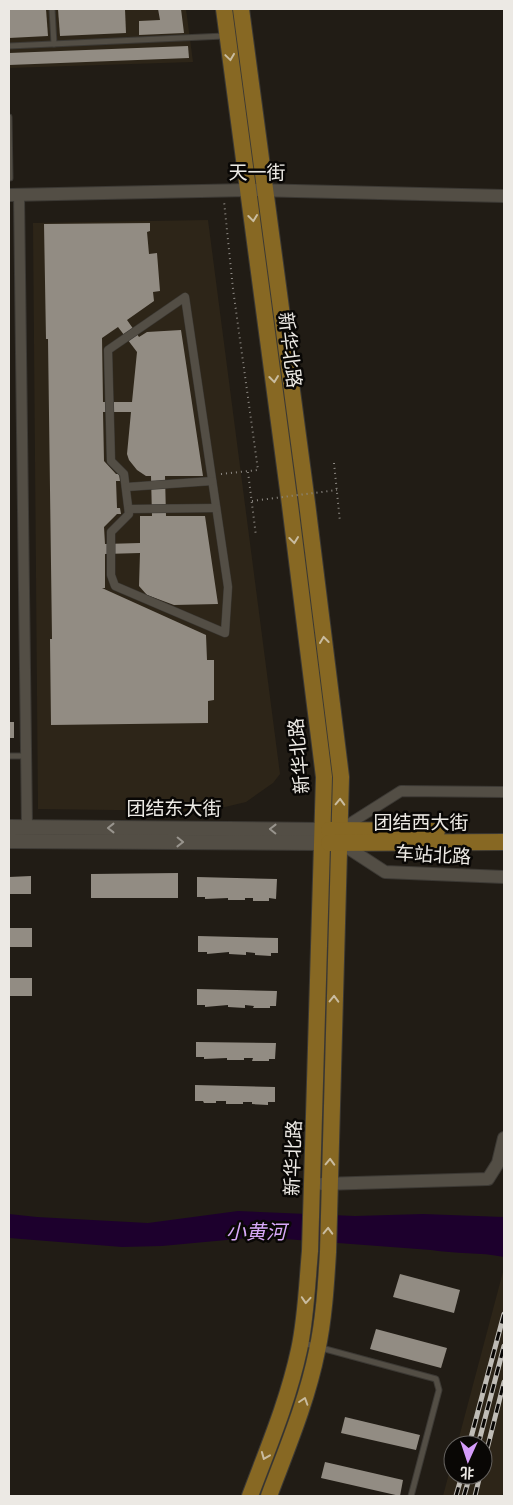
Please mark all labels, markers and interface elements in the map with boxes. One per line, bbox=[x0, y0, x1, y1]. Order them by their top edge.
one-way arrow bbox=[225, 53, 235, 61]
street label: 天一街 bbox=[228, 159, 286, 186]
one-way arrow bbox=[247, 214, 257, 222]
street label: 新华北路 bbox=[272, 311, 308, 389]
one-way arrow bbox=[268, 375, 278, 383]
one-way arrow bbox=[289, 536, 299, 545]
one-way arrow bbox=[319, 636, 330, 644]
street label: 新华北路 bbox=[282, 717, 316, 795]
street label: 团结东大街 bbox=[126, 795, 222, 822]
one-way arrow bbox=[335, 798, 345, 806]
street label: 团结西大街 bbox=[373, 809, 469, 836]
one-way arrow bbox=[106, 823, 114, 833]
one-way arrow bbox=[269, 824, 276, 834]
one-way arrow bbox=[176, 837, 184, 847]
street label: 车站北路 bbox=[394, 840, 472, 870]
one-way arrow bbox=[329, 995, 340, 1003]
street label: 新华北路 bbox=[278, 1120, 308, 1196]
one-way arrow bbox=[325, 1158, 335, 1166]
water label: 小黄河 bbox=[226, 1218, 290, 1247]
one-way arrow bbox=[323, 1227, 333, 1235]
one-way arrow bbox=[301, 1296, 312, 1304]
one-way arrow bbox=[298, 1397, 308, 1406]
north arrow bbox=[443, 1435, 493, 1485]
one-way arrow bbox=[261, 1451, 271, 1460]
text: 北 bbox=[460, 1463, 475, 1483]

